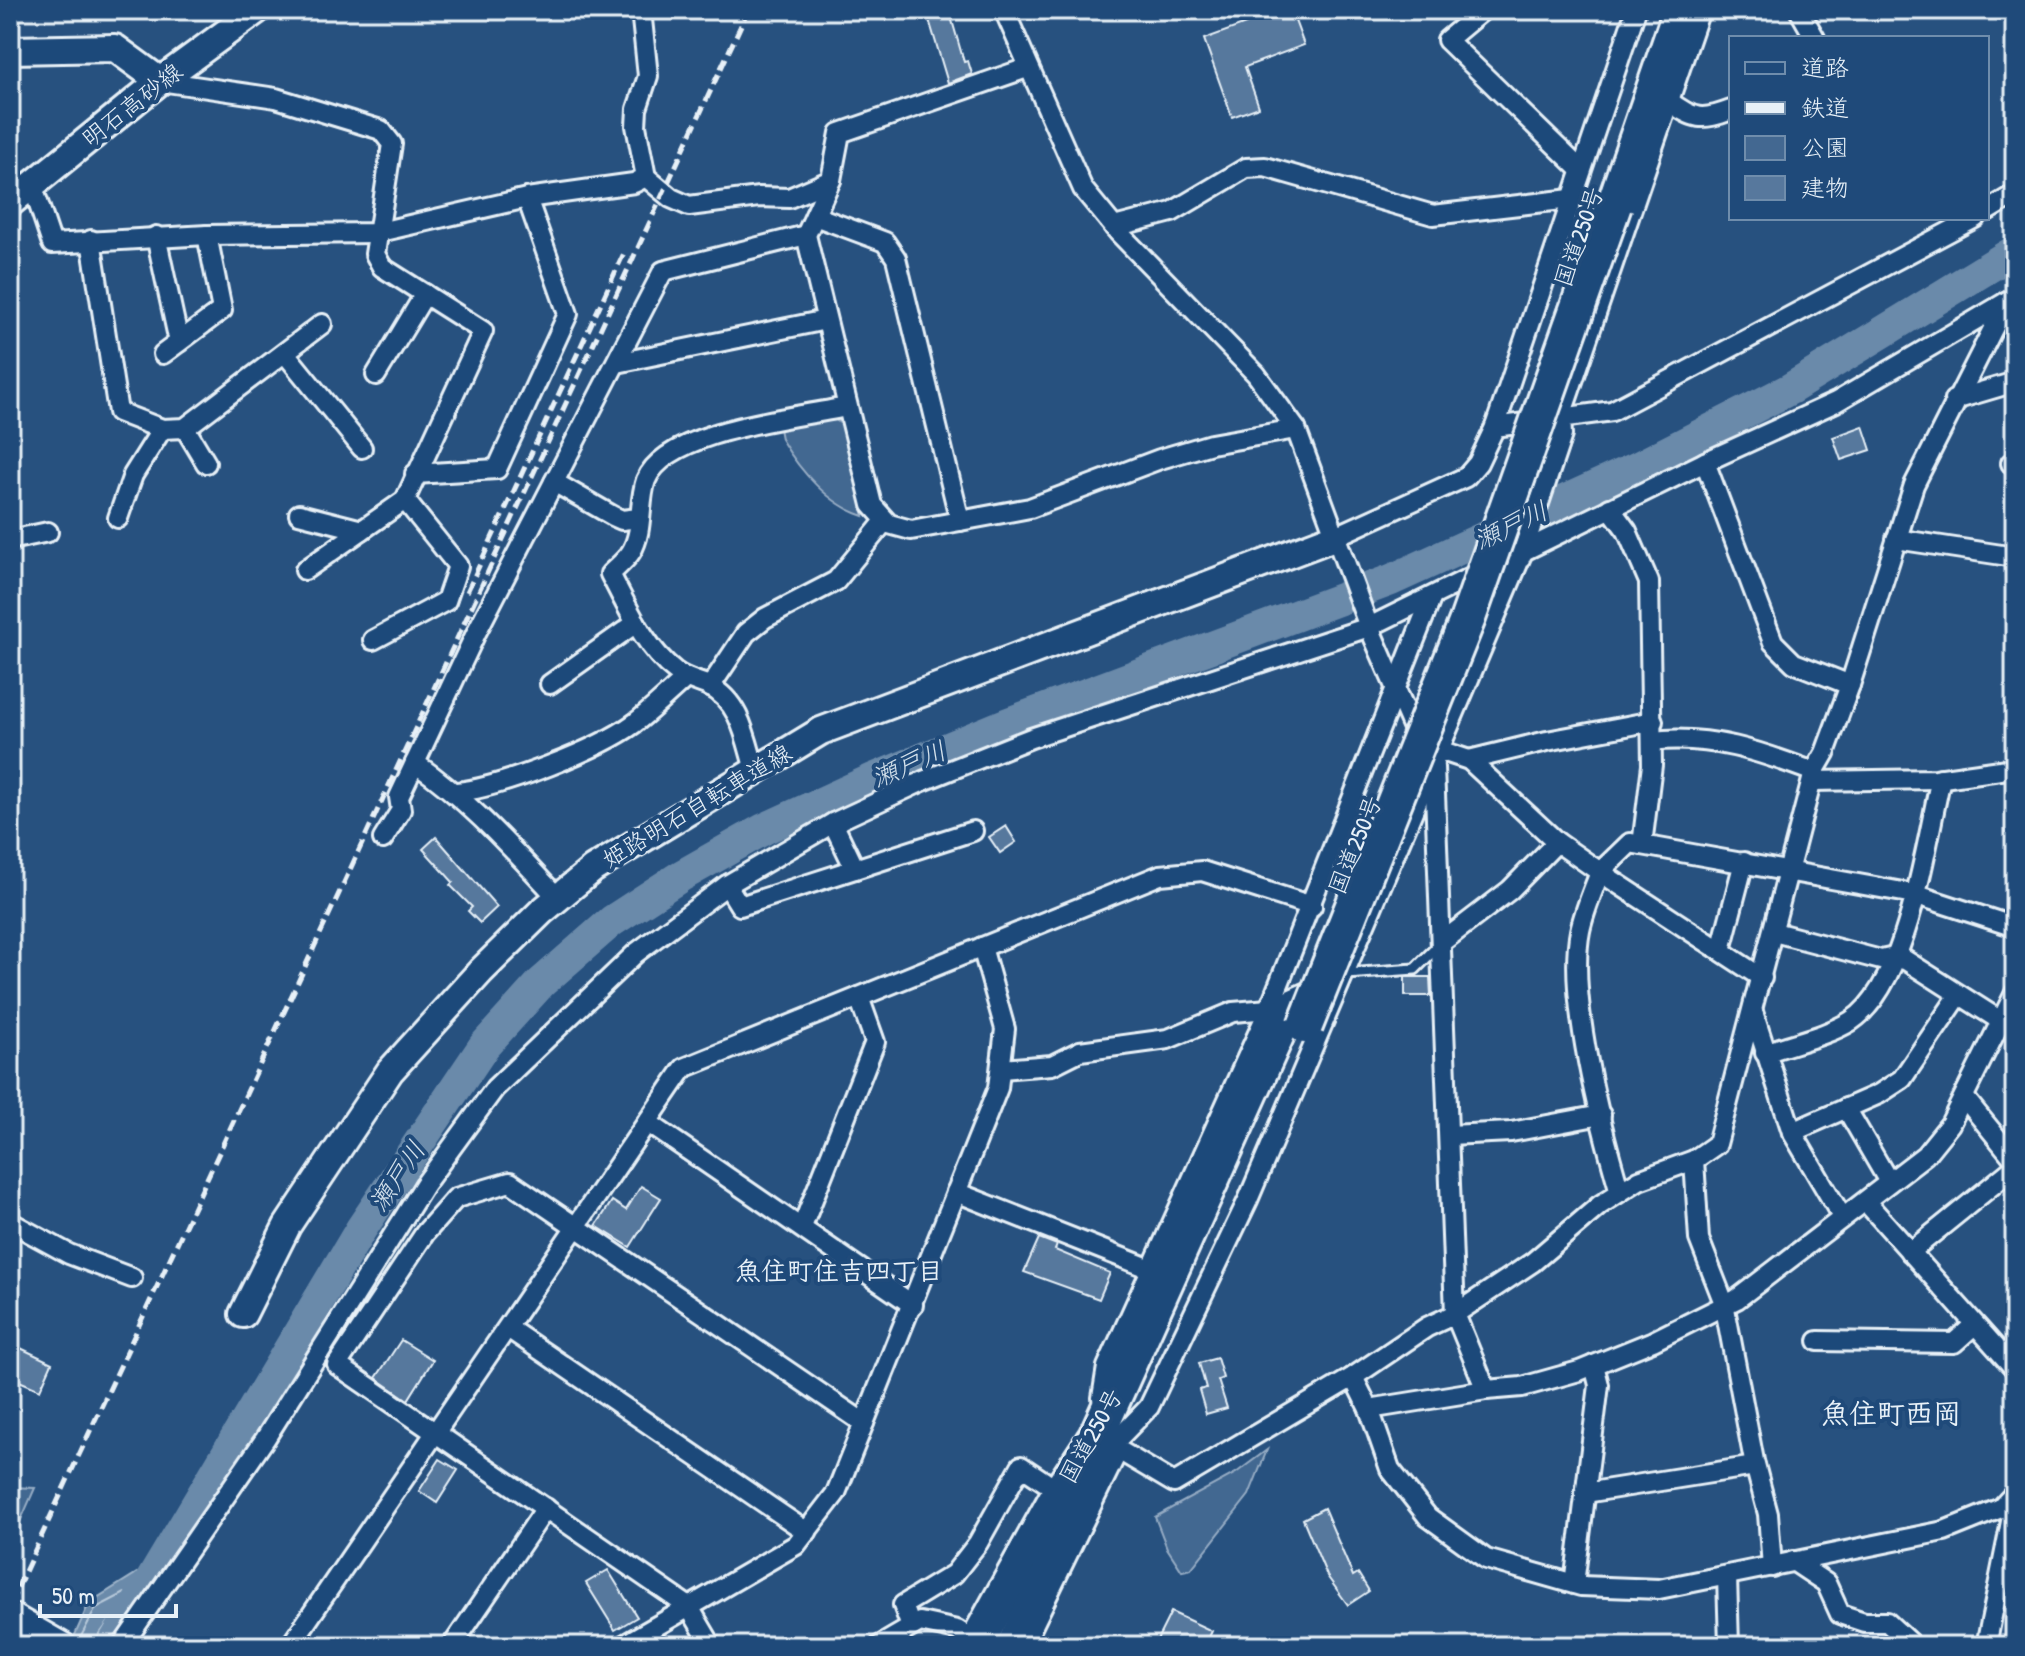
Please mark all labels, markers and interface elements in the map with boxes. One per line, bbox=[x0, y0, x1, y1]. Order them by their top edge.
legend bbox=[1729, 36, 1989, 220]
text: 道路 bbox=[1801, 51, 1849, 83]
street label: 明石高砂線 bbox=[74, 55, 189, 154]
text: 鉄道 bbox=[1801, 91, 1849, 123]
text: 公園 bbox=[1801, 131, 1849, 163]
text: 建物 bbox=[1801, 171, 1849, 203]
street label: 国道250号 bbox=[1546, 182, 1610, 291]
water label: 瀬戸川 bbox=[1468, 492, 1554, 557]
water label: 瀬戸川 bbox=[866, 732, 952, 795]
street label: 姫路明石自転車道線 bbox=[596, 736, 797, 874]
street label: 国道250号 bbox=[1320, 790, 1388, 899]
water label: 瀬戸川 bbox=[360, 1134, 433, 1218]
district label: 魚住町住吉四丁目 bbox=[735, 1253, 943, 1288]
street label: 国道250号 bbox=[1051, 1382, 1129, 1489]
district label: 魚住町西岡 bbox=[1821, 1394, 1961, 1432]
scale bar bbox=[40, 1568, 176, 1618]
text: 50 m bbox=[52, 1579, 95, 1611]

